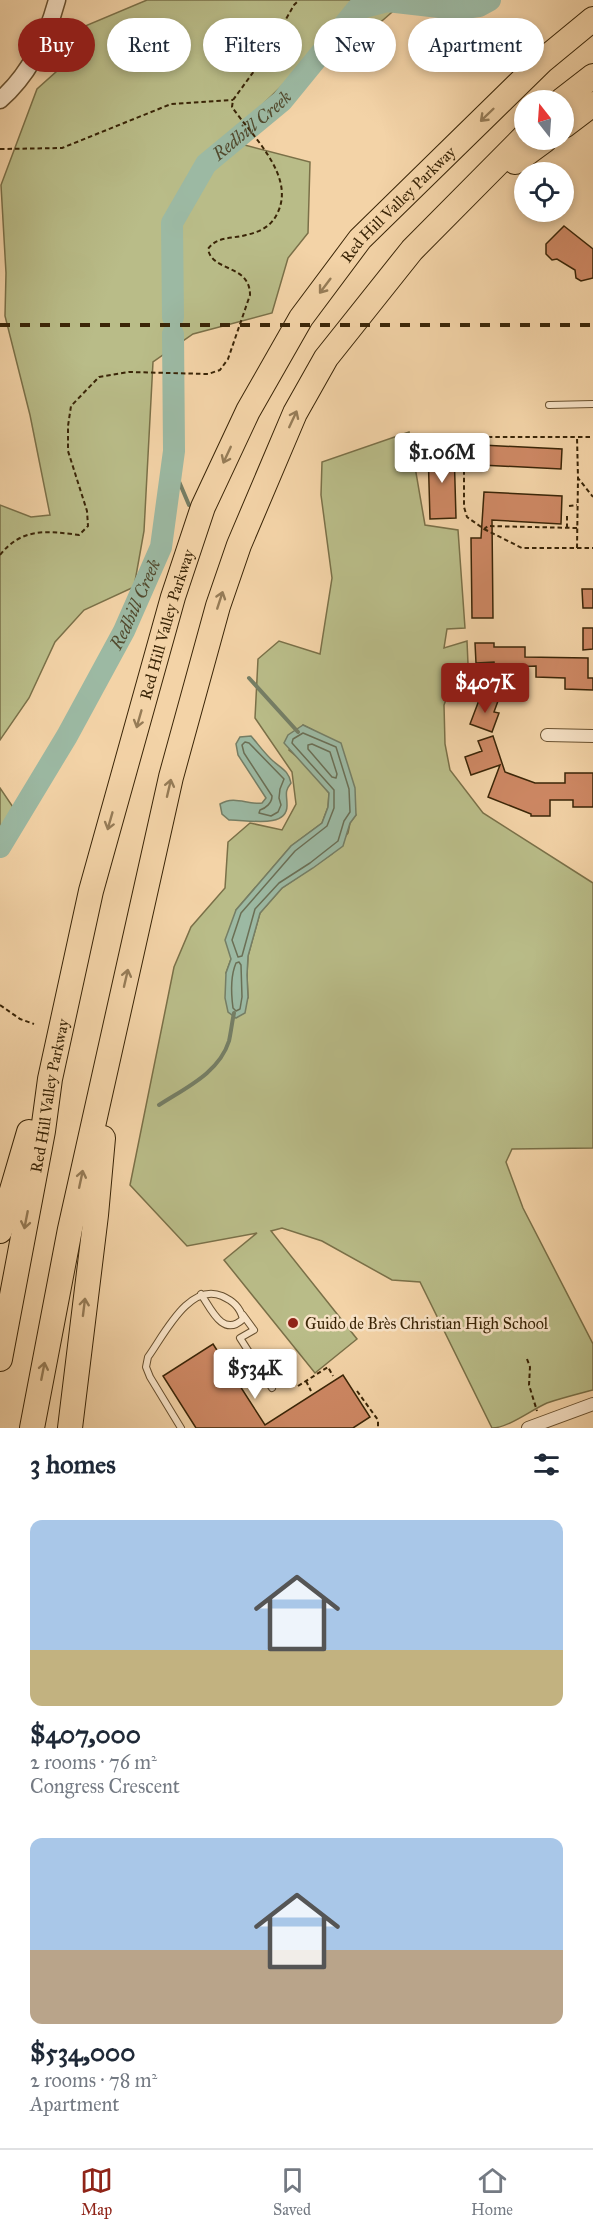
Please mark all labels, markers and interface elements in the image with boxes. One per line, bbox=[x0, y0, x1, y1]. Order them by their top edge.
chip: Buy bbox=[18, 18, 95, 72]
chip: Rent bbox=[107, 18, 191, 72]
chip: Filters bbox=[203, 18, 302, 72]
chip: New bbox=[314, 18, 396, 72]
chip: Apartment bbox=[408, 18, 544, 72]
water label: Redhill Creek bbox=[207, 87, 297, 166]
north arrow bbox=[514, 90, 574, 150]
map controls bbox=[514, 90, 574, 222]
one-way arrow bbox=[480, 107, 495, 122]
street label: Red Hill Valley Parkway bbox=[337, 142, 460, 266]
button: locate bbox=[514, 162, 574, 222]
one-way arrow bbox=[318, 278, 331, 294]
one-way arrow bbox=[287, 410, 299, 428]
pin: $1.06M bbox=[393, 433, 491, 484]
text: $1.06M bbox=[409, 440, 475, 464]
one-way arrow bbox=[221, 445, 233, 463]
street label: Red Hill Valley Parkway bbox=[136, 546, 198, 702]
water label: Redhill Creek bbox=[105, 556, 165, 654]
one-way arrow bbox=[216, 591, 227, 610]
pin: $407K bbox=[443, 663, 527, 714]
text: $407K bbox=[455, 670, 515, 694]
one-way arrow bbox=[133, 709, 144, 728]
one-way arrow bbox=[163, 778, 175, 797]
one-way arrow bbox=[104, 811, 115, 830]
one-way arrow bbox=[120, 969, 132, 988]
street label: Red Hill Valley Parkway bbox=[26, 1017, 73, 1174]
one-way arrow bbox=[75, 1170, 87, 1189]
one-way arrow bbox=[20, 1210, 31, 1229]
one-way arrow bbox=[79, 1298, 90, 1318]
place label: Guido de Brès Christian High School bbox=[305, 1314, 549, 1334]
marker: Guido de Brès Christian High School bbox=[286, 1316, 300, 1330]
pin: $534K bbox=[213, 1349, 297, 1400]
text: $534K bbox=[228, 1356, 282, 1380]
one-way arrow bbox=[38, 1361, 49, 1381]
text: 3 homes bbox=[30, 1448, 116, 1480]
icon: filters bbox=[530, 1448, 563, 1481]
icon: home bbox=[243, 1559, 351, 1667]
text: $407,000 bbox=[30, 1718, 141, 1750]
text: 2 rooms · 76 m² bbox=[30, 1750, 157, 1774]
text: Congress Crescent bbox=[30, 1774, 180, 1798]
icon: home bbox=[243, 1877, 351, 1985]
text: $534,000 bbox=[30, 2036, 135, 2068]
text: 2 rooms · 78 m² bbox=[30, 2068, 157, 2092]
text: Apartment bbox=[30, 2092, 119, 2116]
tab: Map bbox=[80, 2164, 113, 2219]
tab: Saved bbox=[273, 2164, 311, 2219]
tab: Home bbox=[471, 2164, 513, 2219]

